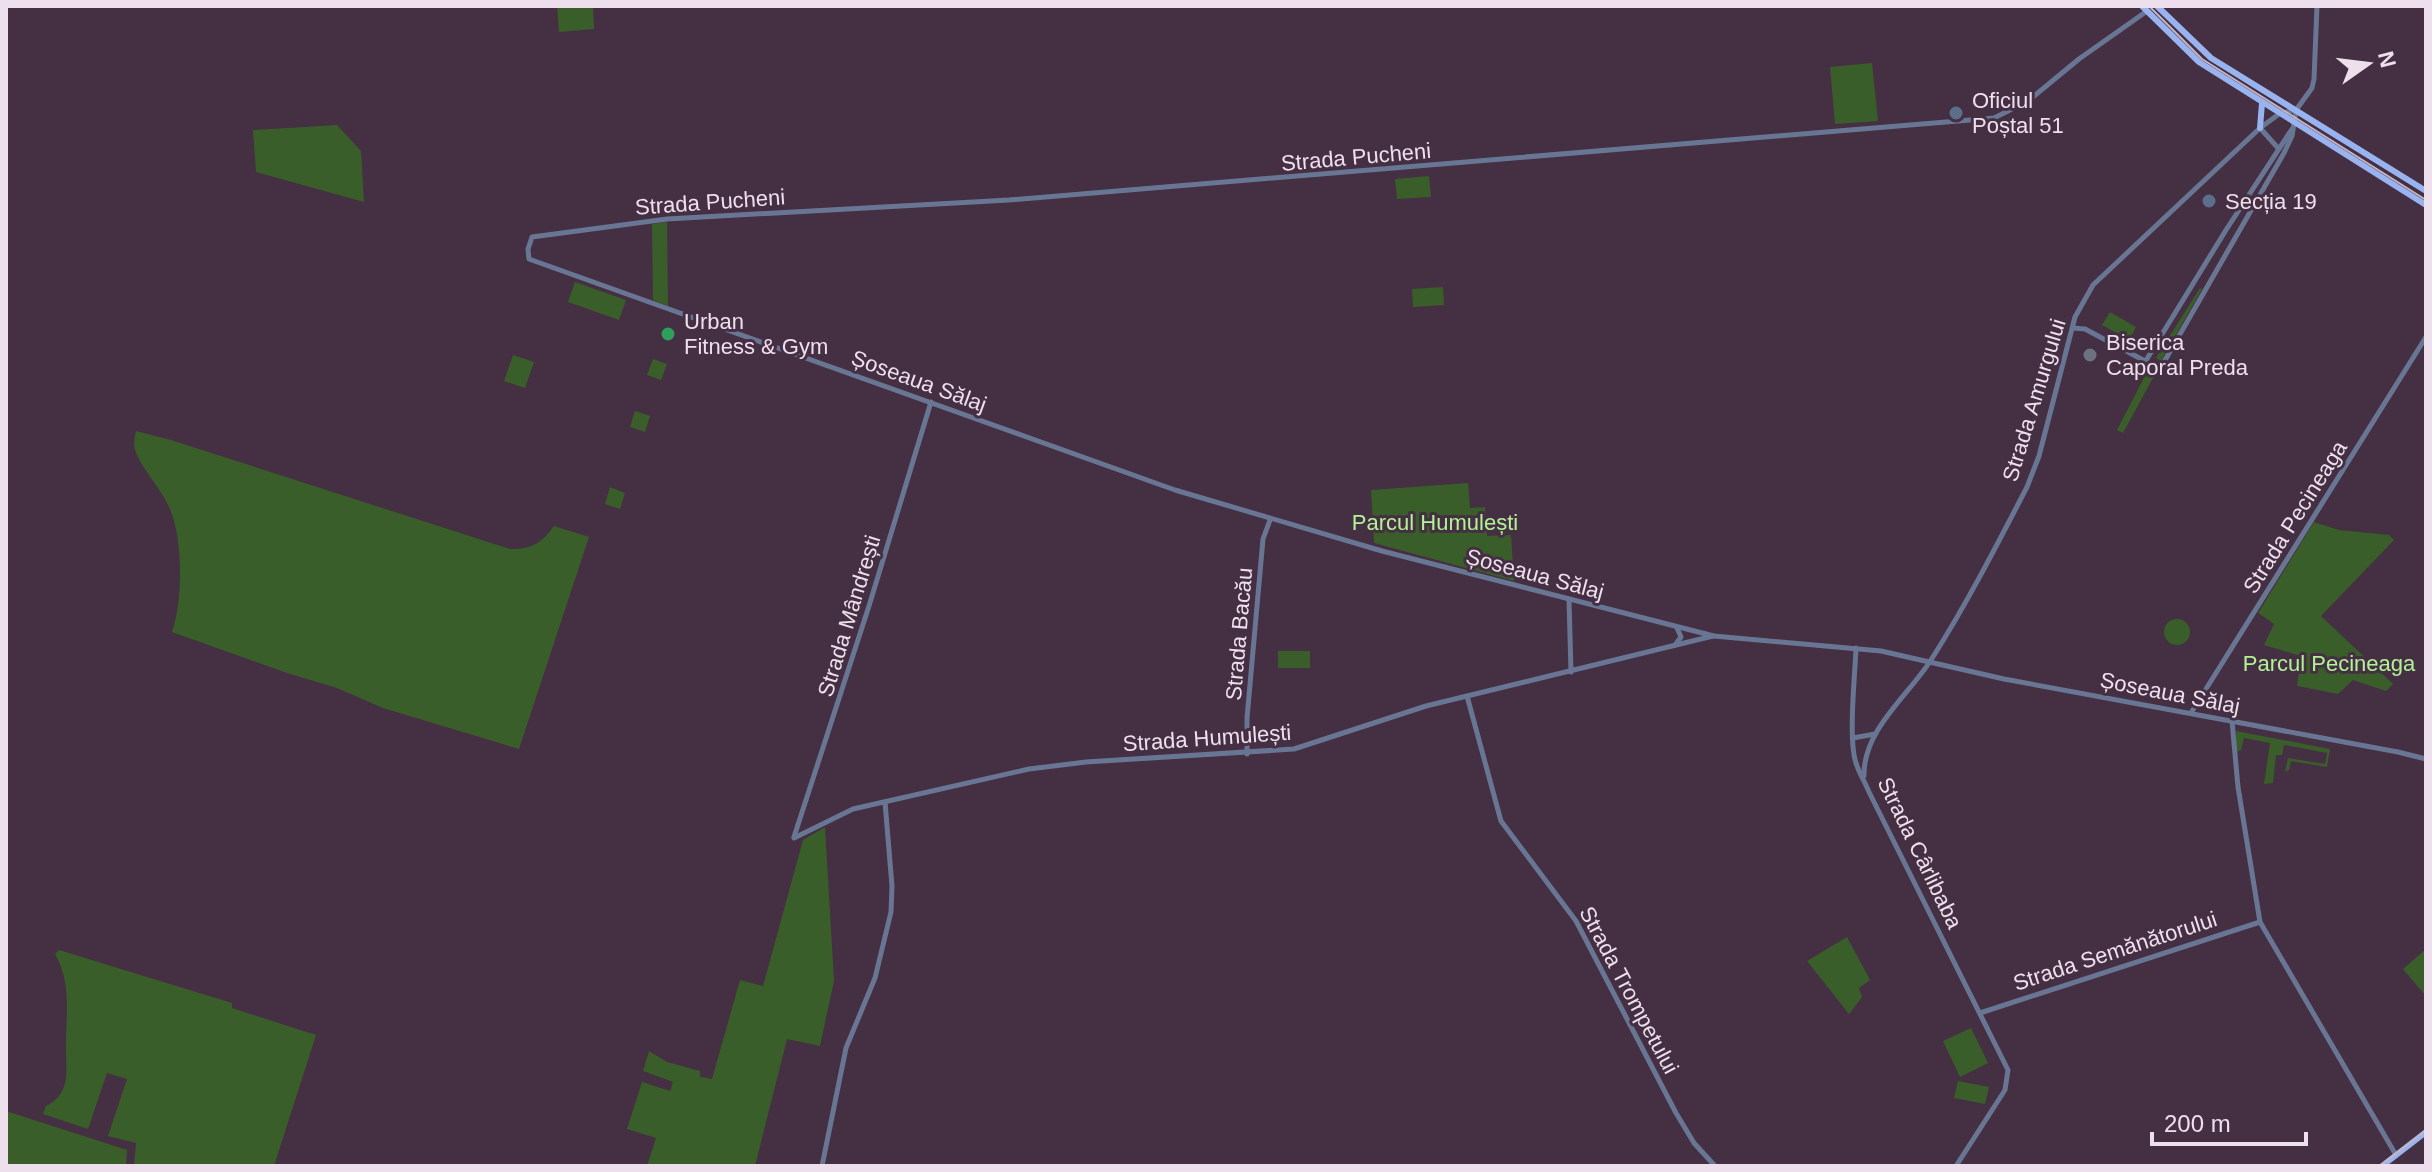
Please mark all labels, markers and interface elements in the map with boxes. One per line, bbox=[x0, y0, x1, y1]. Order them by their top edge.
north arrow bbox=[2328, 24, 2408, 104]
text: N bbox=[2373, 49, 2401, 70]
place label: Oficiul Poștal 51 bbox=[1972, 88, 2064, 138]
marker: Oficiul Poștal 51 bbox=[1947, 104, 1965, 122]
street label: Strada Pucheni bbox=[1280, 138, 1432, 176]
street label: Strada Pucheni bbox=[634, 184, 786, 220]
place label: Secția 19 bbox=[2225, 189, 2317, 214]
marker: Secția 19 bbox=[2200, 192, 2218, 210]
place label: Urban Fitness & Gym bbox=[684, 309, 828, 359]
street label: Strada Amurgului bbox=[1997, 316, 2071, 484]
marker: Urban Fitness & Gym bbox=[659, 325, 677, 343]
place label: Biserica Caporal Preda bbox=[2106, 330, 2249, 380]
street label: Șoseaua Sălaj bbox=[848, 345, 990, 417]
marker: Biserica Caporal Preda bbox=[2081, 346, 2099, 364]
street label: Strada Pecineaga bbox=[2238, 436, 2352, 598]
park label: Parcul Humulești bbox=[1352, 510, 1518, 535]
street label: Strada Mândrești bbox=[813, 532, 885, 700]
street label: Șoseaua Sălaj bbox=[1463, 544, 1607, 604]
street label: Strada Bacău bbox=[1221, 567, 1257, 701]
park label: Parcul Pecineaga bbox=[2243, 651, 2416, 676]
street label: Șoseaua Sălaj bbox=[2098, 667, 2242, 719]
street label: Strada Humulești bbox=[1122, 720, 1292, 756]
street label: Strada Cârlibaba bbox=[1873, 773, 1968, 933]
street label: Strada Trompetului bbox=[1574, 902, 1684, 1078]
street label: Strada Semănătorului bbox=[2010, 906, 2220, 996]
scale bar bbox=[2152, 1096, 2306, 1146]
text: 200 m bbox=[2164, 1110, 2231, 1137]

